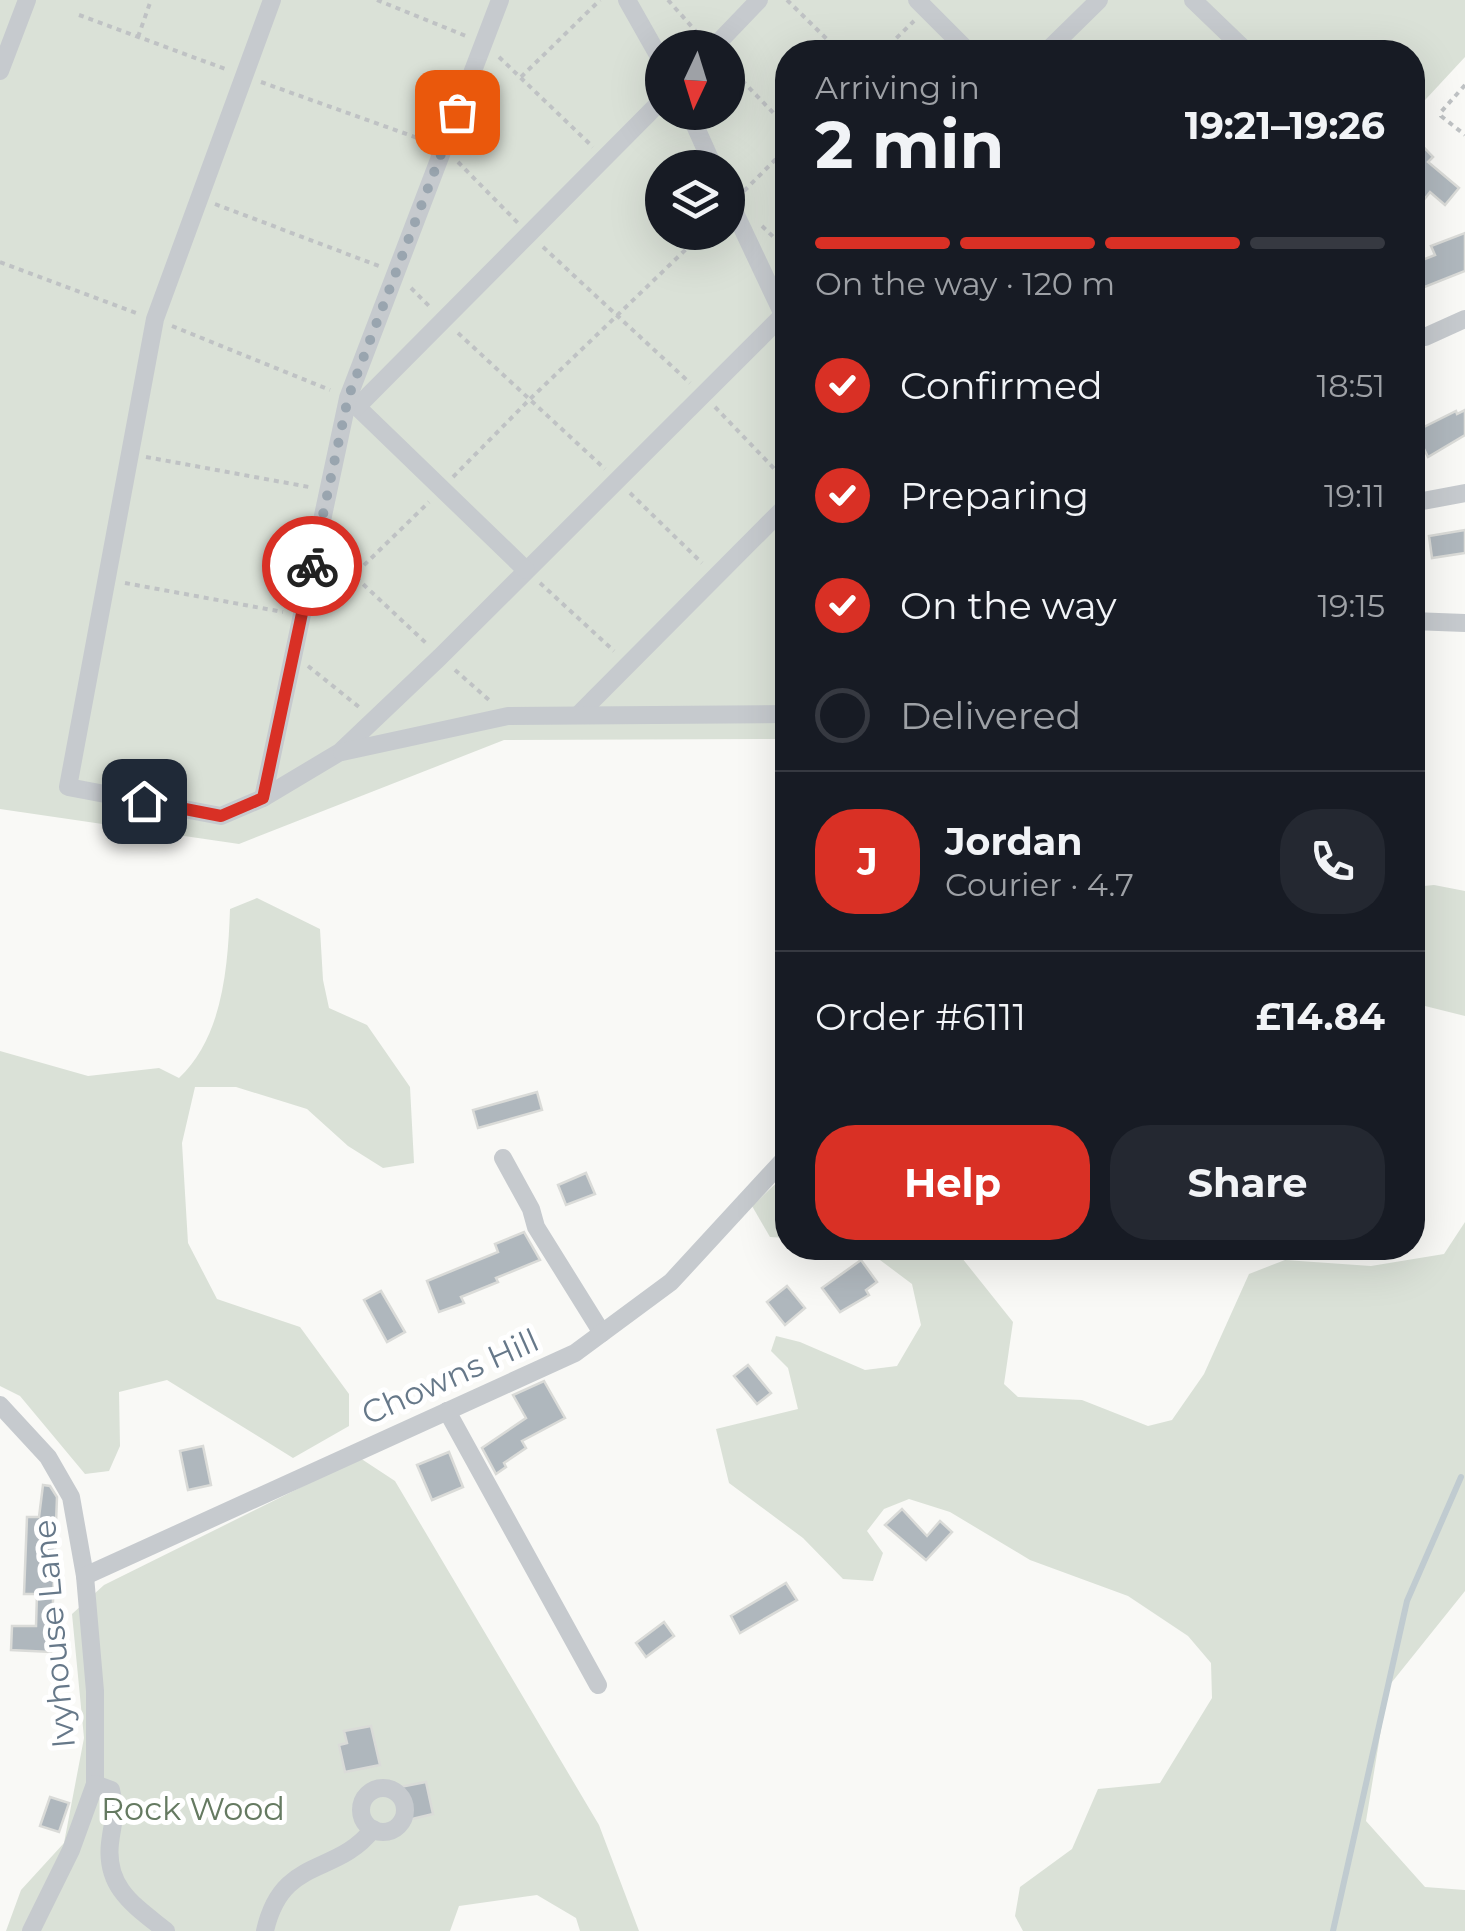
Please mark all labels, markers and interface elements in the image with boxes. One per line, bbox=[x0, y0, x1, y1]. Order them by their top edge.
north arrow bbox=[645, 30, 745, 130]
map controls bbox=[645, 30, 745, 250]
text: Arriving in bbox=[815, 68, 980, 107]
pin bbox=[415, 70, 500, 155]
icon: bag bbox=[430, 85, 485, 140]
text: 19:21–19:26 bbox=[1185, 102, 1385, 149]
text: 2 min bbox=[815, 105, 1004, 184]
button: layers bbox=[645, 150, 745, 250]
text: On the way · 120 m bbox=[815, 264, 1115, 303]
icon: check bbox=[815, 358, 870, 413]
text: Confirmed bbox=[900, 362, 1103, 409]
text: 18:51 bbox=[1317, 366, 1385, 405]
icon: check bbox=[815, 468, 870, 523]
text: Preparing bbox=[900, 472, 1089, 519]
text: 19:11 bbox=[1324, 476, 1385, 515]
courier bbox=[262, 516, 362, 616]
icon: bike bbox=[285, 539, 340, 594]
icon: check bbox=[815, 578, 870, 633]
text: On the way bbox=[900, 582, 1117, 629]
text: 19:15 bbox=[1318, 586, 1385, 625]
text: Delivered bbox=[900, 692, 1081, 739]
pin bbox=[102, 759, 187, 844]
icon: home bbox=[117, 774, 172, 829]
button: phone bbox=[1280, 809, 1385, 914]
text: Jordan bbox=[945, 818, 1083, 865]
text: J bbox=[857, 838, 878, 885]
text: Courier · 4.7 bbox=[945, 865, 1134, 904]
text: Order #6111 bbox=[815, 993, 1026, 1040]
text: £14.84 bbox=[1256, 993, 1385, 1040]
button: Help bbox=[815, 1125, 1090, 1240]
button: Share bbox=[1110, 1125, 1385, 1240]
street label: Chowns Hill bbox=[355, 1320, 544, 1433]
street label: Ivyhouse Lane bbox=[24, 1518, 83, 1750]
park label: Rock Wood bbox=[101, 1789, 285, 1828]

